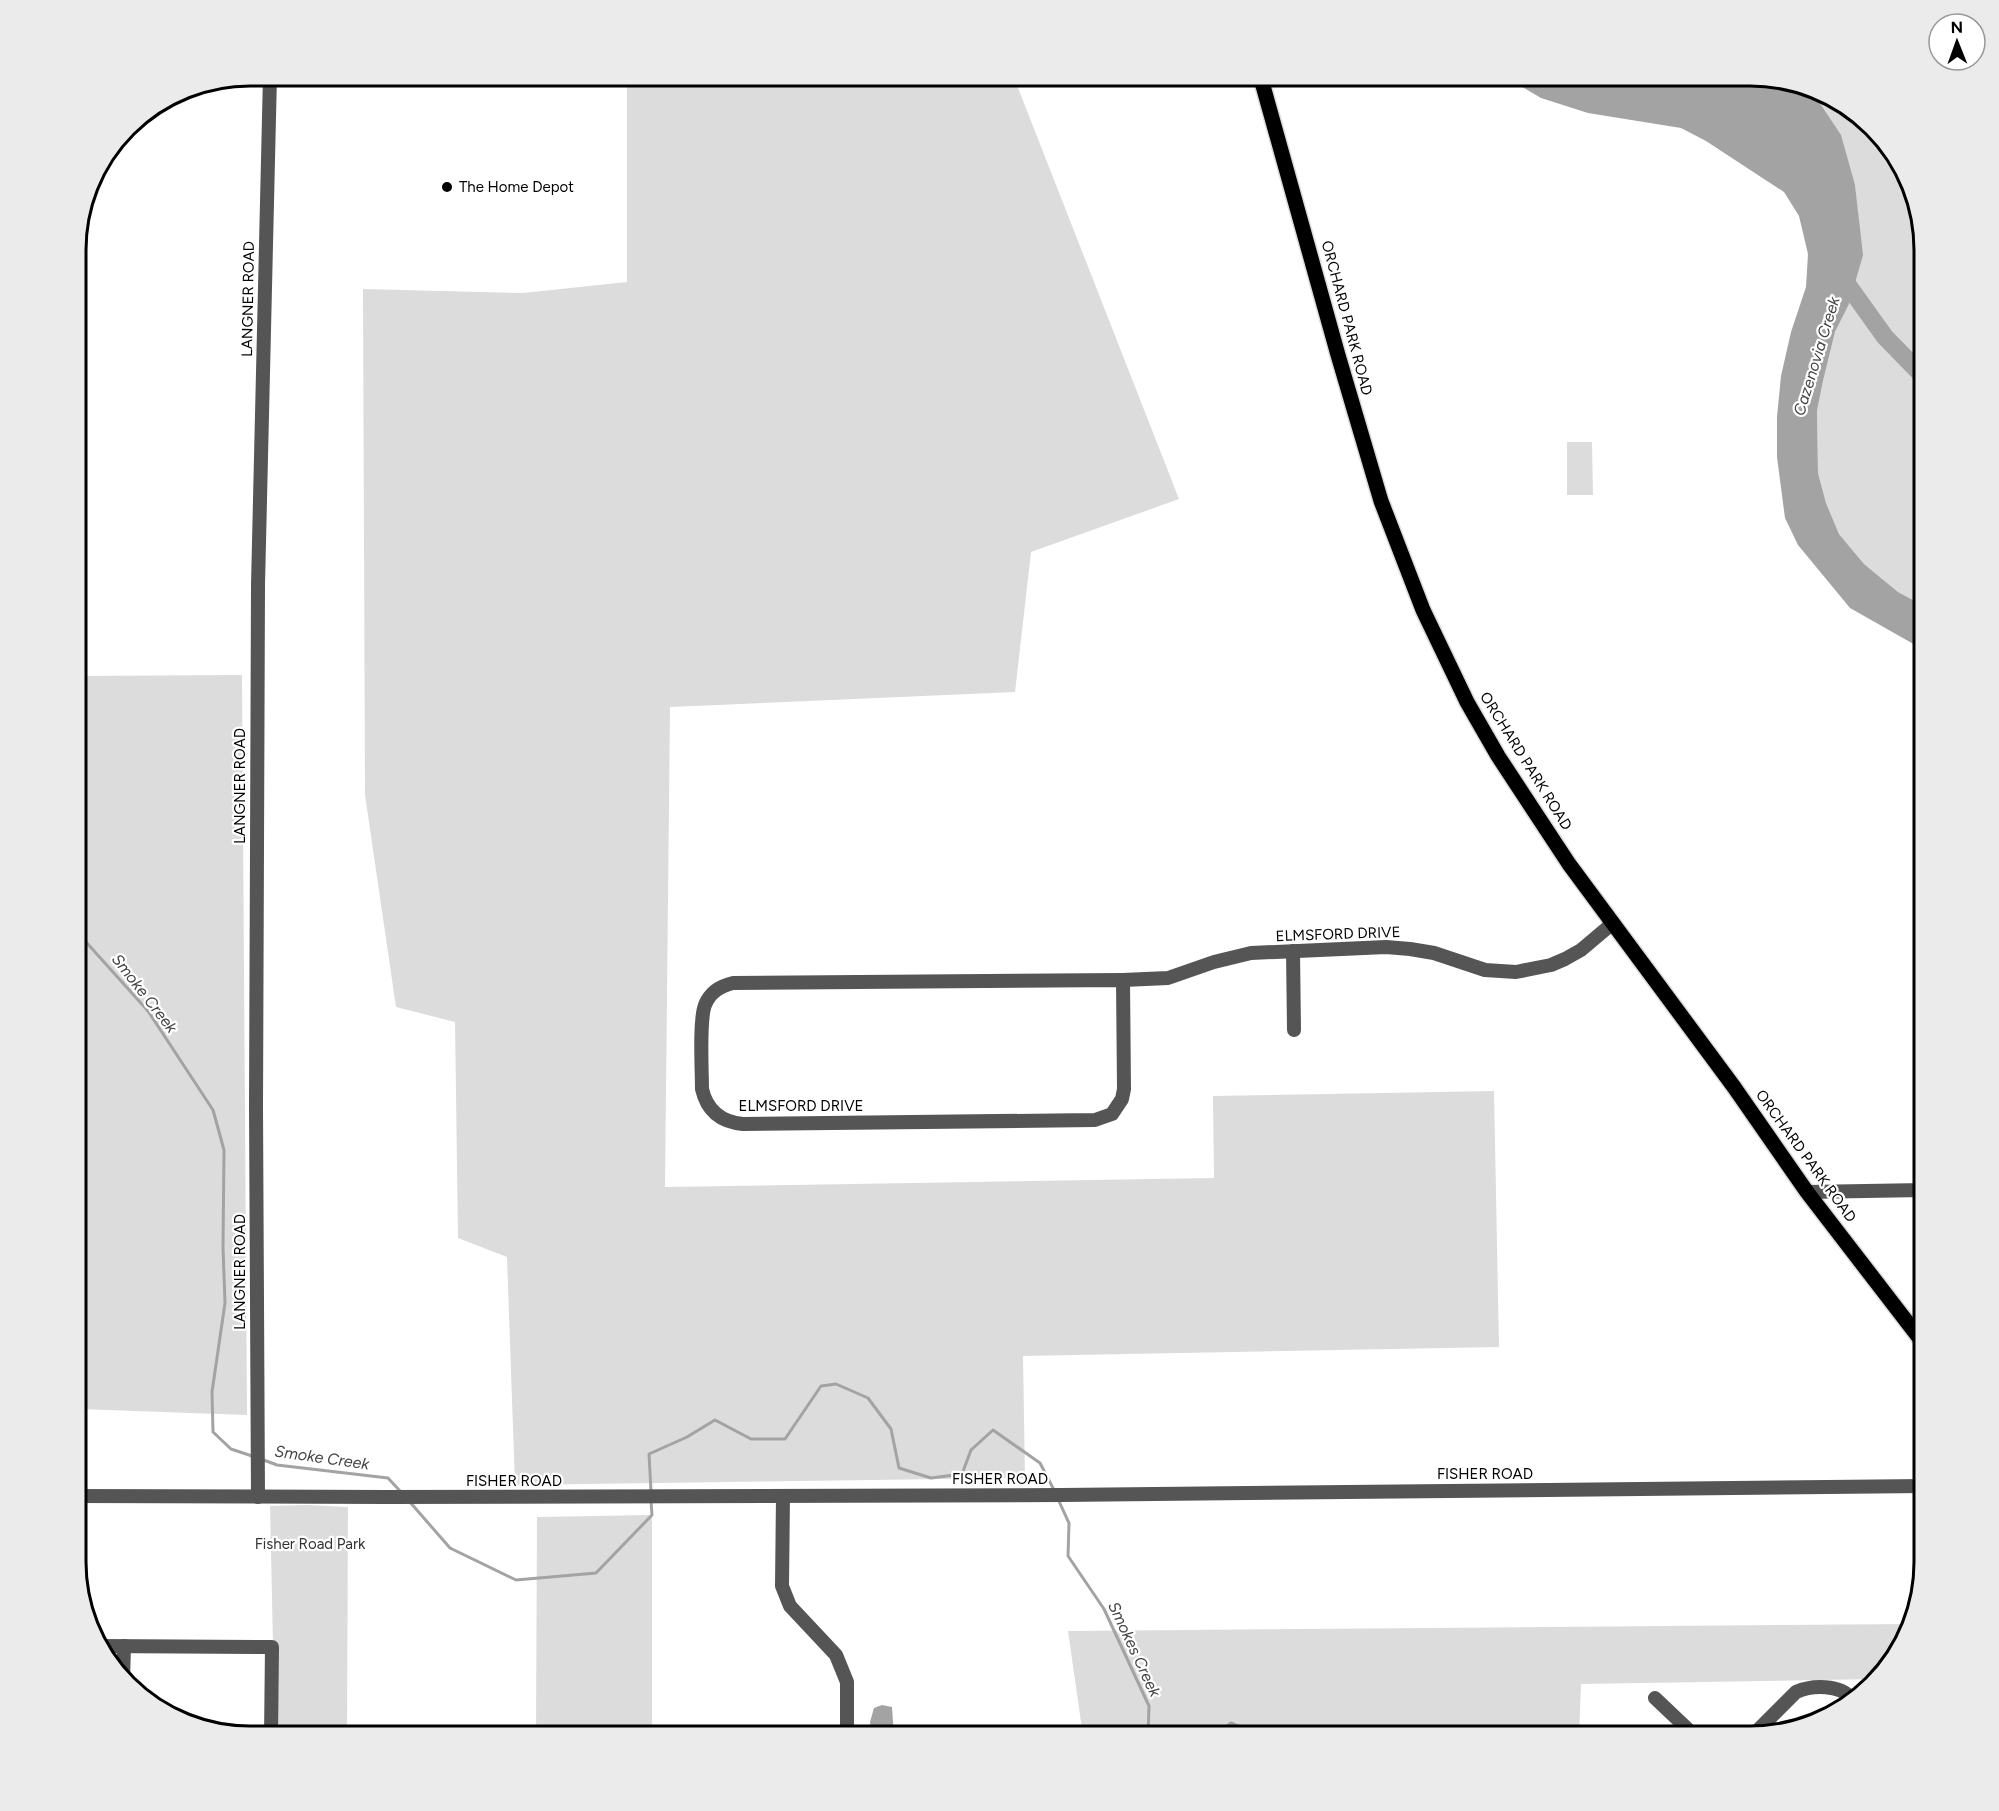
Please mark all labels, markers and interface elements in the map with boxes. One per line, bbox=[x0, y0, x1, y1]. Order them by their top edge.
north arrow bbox=[1927, 12, 1987, 72]
text: N bbox=[1950, 18, 1963, 37]
place label: The Home Depot bbox=[459, 178, 574, 196]
marker: The Home Depot bbox=[440, 180, 454, 194]
street label: ORCHARD PARK ROAD bbox=[1318, 239, 1376, 397]
street label: LANGNER ROAD bbox=[238, 241, 258, 357]
water label: Cazenovia Creek bbox=[1789, 293, 1844, 418]
street label: ORCHARD PARK ROAD bbox=[1476, 689, 1576, 833]
street label: LANGNER ROAD bbox=[231, 728, 249, 844]
street label: ELMSFORD DRIVE bbox=[1275, 923, 1401, 945]
water label: Smoke Creek bbox=[108, 950, 182, 1038]
street label: ORCHARD PARK ROAD bbox=[1752, 1086, 1860, 1226]
street label: ELMSFORD DRIVE bbox=[739, 1097, 863, 1115]
street label: LANGNER ROAD bbox=[231, 1214, 249, 1330]
water label: Smoke Creek bbox=[273, 1441, 372, 1474]
street label: FISHER ROAD bbox=[1437, 1465, 1533, 1483]
street label: FISHER ROAD bbox=[952, 1470, 1048, 1488]
street label: FISHER ROAD bbox=[466, 1472, 562, 1490]
park label: Fisher Road Park bbox=[255, 1535, 366, 1553]
water label: Smokes Creek bbox=[1104, 1599, 1165, 1701]

